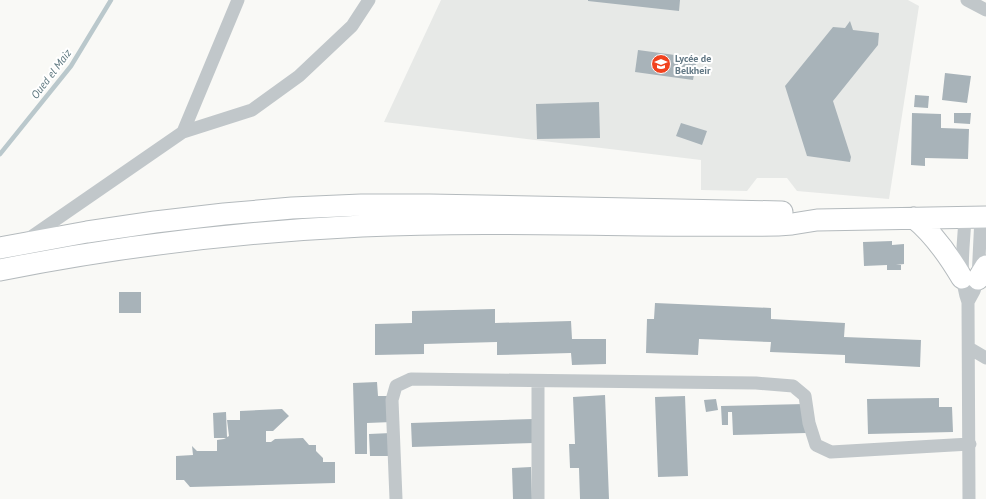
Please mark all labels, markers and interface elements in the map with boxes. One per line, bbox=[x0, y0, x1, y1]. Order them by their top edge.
water label: Oued el Maiz bbox=[28, 46, 74, 102]
place label: Lycée de Belkheir bbox=[675, 52, 711, 77]
school or university icon: Lycée de Belkheir bbox=[650, 53, 672, 75]

